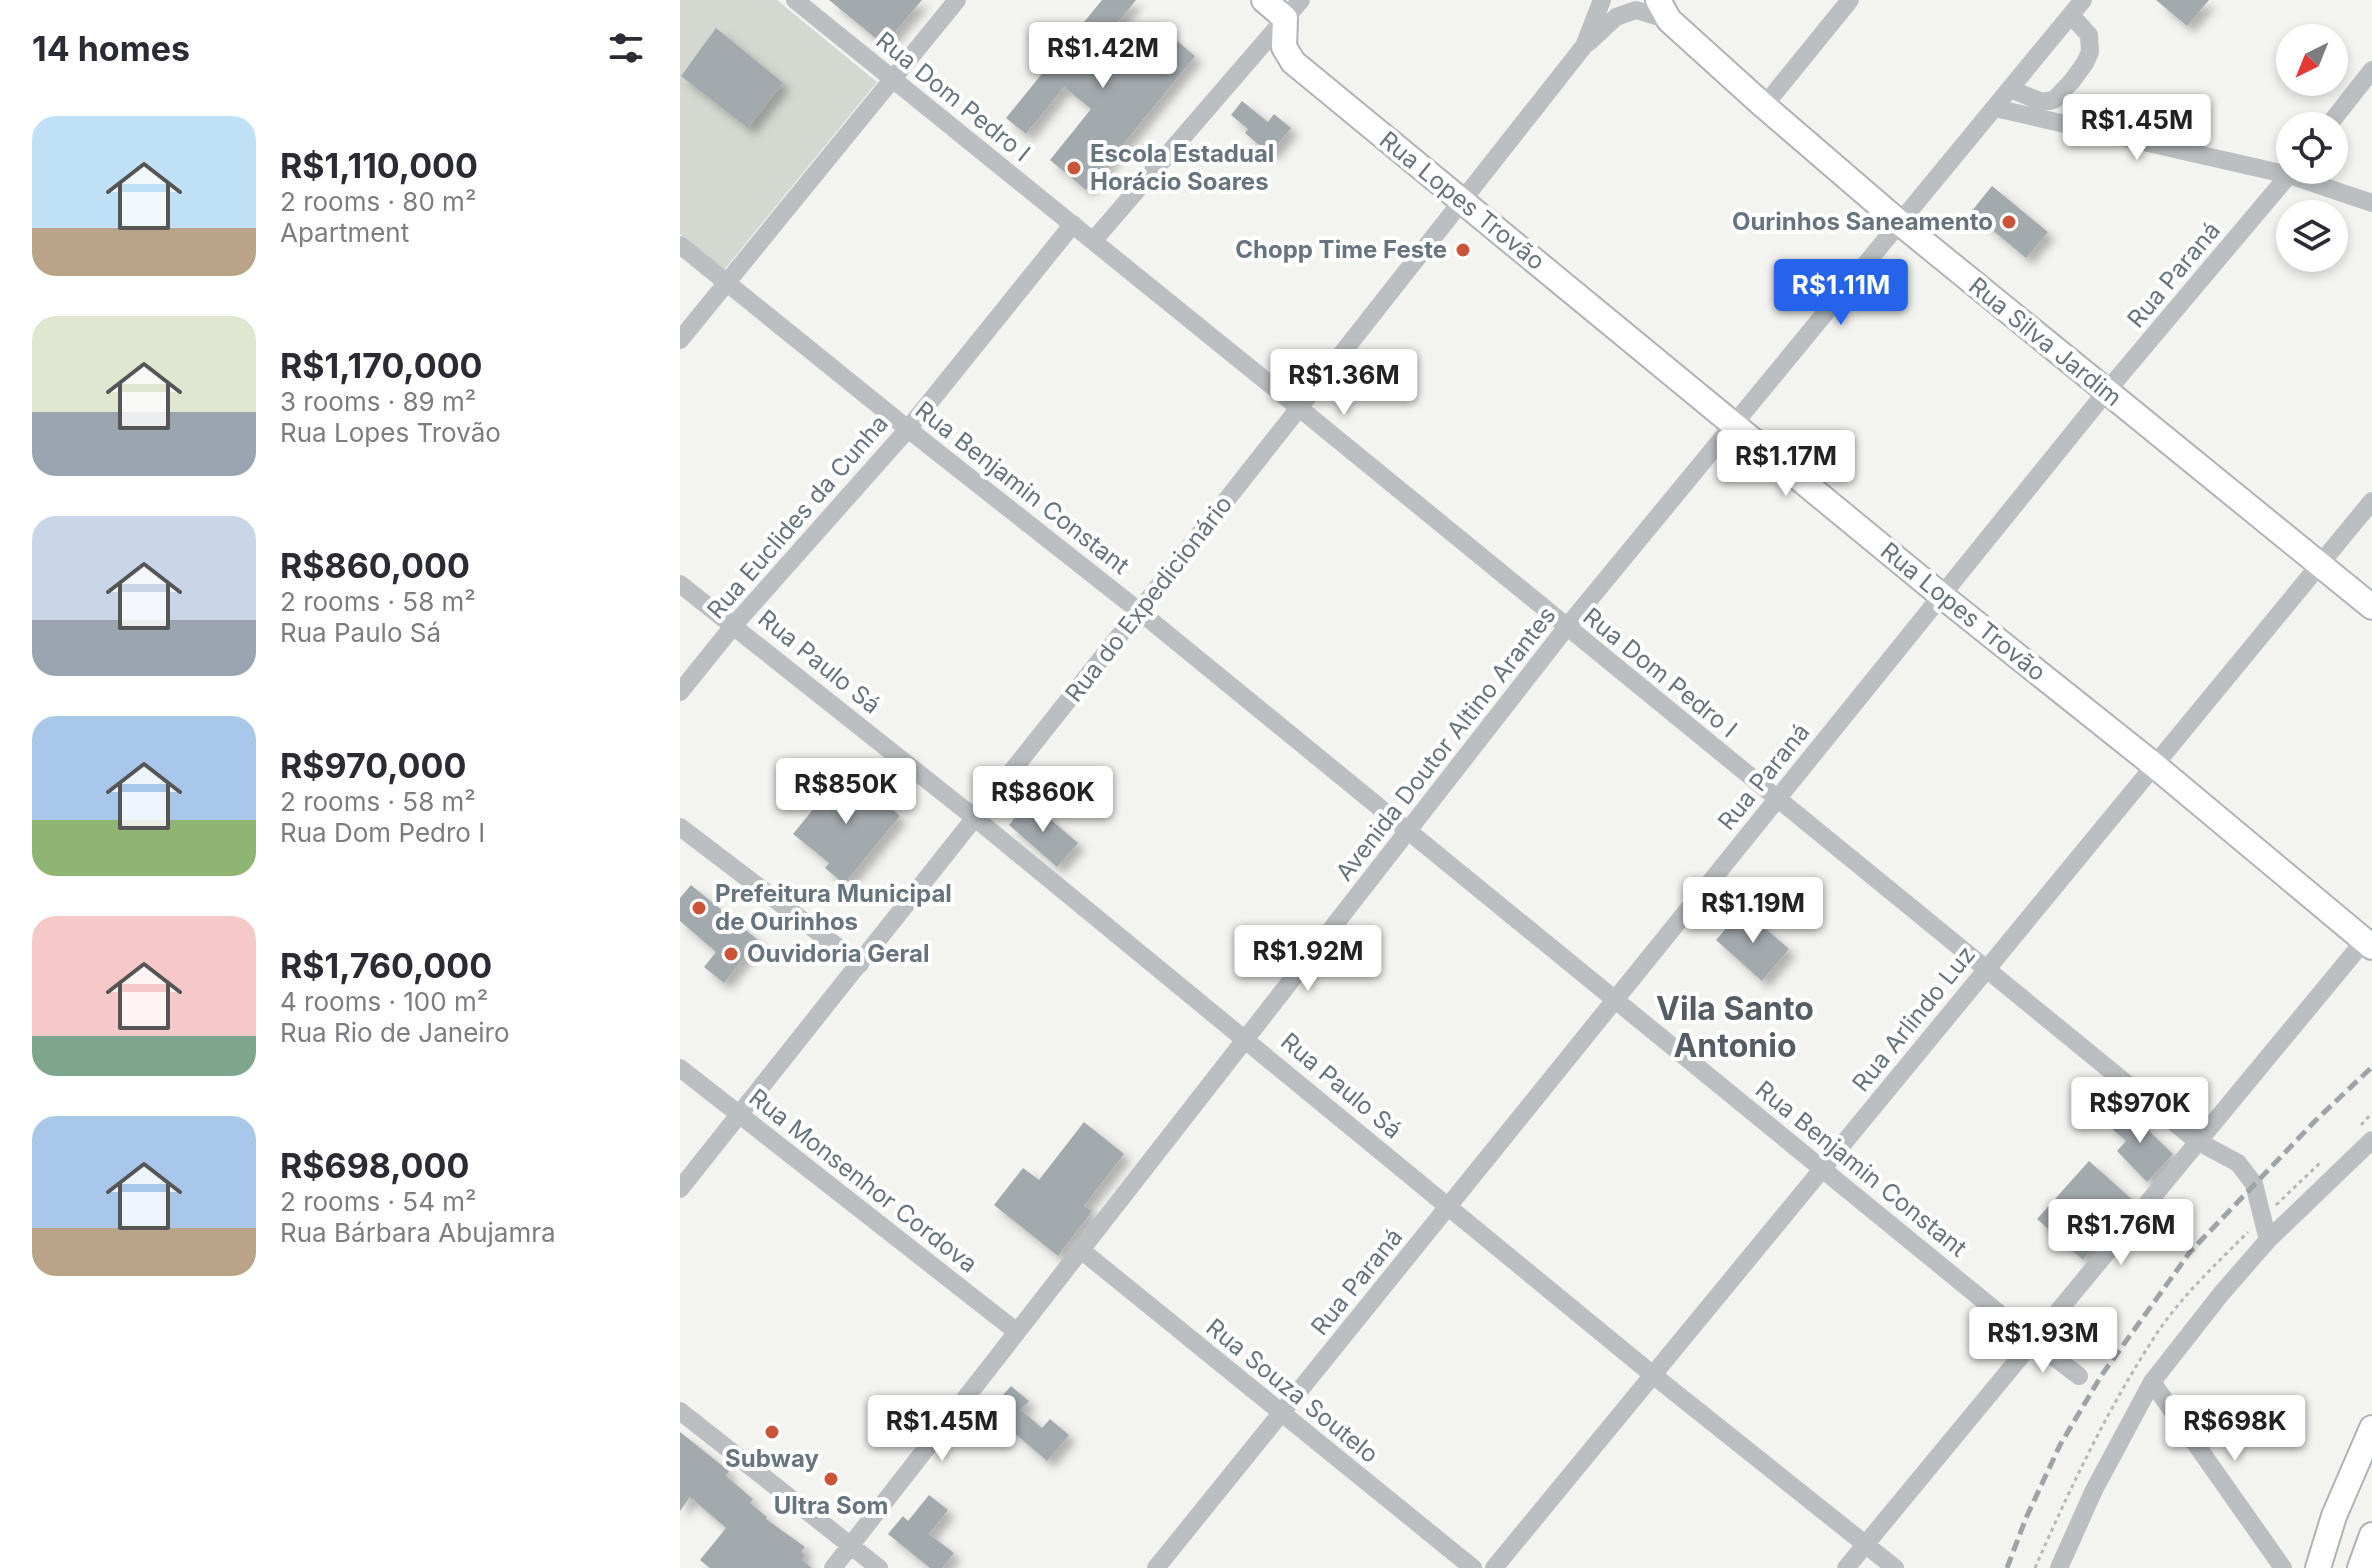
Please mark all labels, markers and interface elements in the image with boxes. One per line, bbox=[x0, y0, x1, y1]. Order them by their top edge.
pin: R$1.42M bbox=[1029, 22, 1177, 90]
north arrow bbox=[2276, 24, 2348, 96]
map controls bbox=[2276, 24, 2348, 272]
icon: filters bbox=[604, 26, 648, 70]
street label: Rua Dom Pedro I bbox=[871, 26, 1036, 167]
text: 14 homes bbox=[32, 28, 190, 69]
text: R$1.42M bbox=[1047, 32, 1159, 63]
pin: R$1.45M bbox=[2063, 94, 2211, 162]
text: R$1.45M bbox=[2081, 104, 2193, 135]
button: locate bbox=[2276, 112, 2348, 184]
street label: Rua Lopes Trovão bbox=[1374, 125, 1551, 276]
place label: Escola Estadual Horácio Soares bbox=[1090, 139, 1274, 196]
text: R$1,110,000 bbox=[280, 145, 478, 186]
icon: home bbox=[96, 148, 192, 244]
marker: Escola Estadual Horácio Soares bbox=[1065, 159, 1083, 177]
text: 2 rooms · 80 m² bbox=[280, 186, 476, 217]
button: layers bbox=[2276, 200, 2348, 272]
place label: Ourinhos Saneamento bbox=[1732, 207, 1993, 236]
marker: Ourinhos Saneamento bbox=[2000, 213, 2018, 231]
street label: Rua Paraná bbox=[2121, 216, 2226, 333]
text: Apartment bbox=[280, 217, 409, 248]
place label: Chopp Time Feste bbox=[1235, 235, 1447, 264]
marker: Chopp Time Feste bbox=[1454, 241, 1472, 259]
pin: R$1.11M bbox=[1767, 259, 1915, 327]
text: R$1.11M bbox=[1792, 269, 1890, 300]
street label: Rua Silva Jardim bbox=[1963, 271, 2127, 412]
text: R$1,170,000 bbox=[280, 345, 483, 386]
icon: home bbox=[96, 348, 192, 444]
pin: R$1.36M bbox=[1270, 349, 1418, 417]
text: R$1.36M bbox=[1288, 359, 1400, 390]
text: 3 rooms · 89 m² bbox=[280, 386, 476, 417]
street label: Rua Benjamin Constant bbox=[910, 395, 1135, 580]
street label: Rua Euclides da Cunha bbox=[701, 409, 894, 624]
text: Rua Lopes Trovão bbox=[280, 417, 501, 448]
pin: R$1.17M bbox=[1712, 430, 1860, 498]
text: R$1.17M bbox=[1735, 440, 1837, 471]
street label: Rua do Expedicionário bbox=[1059, 490, 1238, 708]
street label: Rua Lopes Trovão bbox=[1875, 536, 2052, 687]
text: R$860,000 bbox=[280, 545, 470, 586]
icon: home bbox=[96, 548, 192, 644]
text: 2 rooms · 58 m² bbox=[280, 586, 476, 617]
street label: Avenida Doutor Altino Arantes bbox=[1330, 601, 1562, 887]
street label: Rua Dom Pedro I bbox=[1578, 602, 1743, 743]
street label: Rua Paulo Sá bbox=[752, 604, 886, 720]
text: Rua Paulo Sá bbox=[280, 617, 441, 648]
street label: Rua Paraná bbox=[1712, 717, 1815, 836]
text: R$970,000 bbox=[280, 745, 466, 786]
icon: home bbox=[96, 748, 192, 844]
pin: R$850K bbox=[781, 758, 911, 826]
pin: R$860K bbox=[978, 766, 1108, 834]
text: R$850K bbox=[794, 768, 898, 799]
text: R$860K bbox=[991, 776, 1095, 807]
text: 2 rooms · 58 m² bbox=[280, 786, 476, 817]
text: Rua Dom Pedro I bbox=[280, 817, 485, 848]
pin: R$1.19M bbox=[1679, 877, 1827, 945]
place label: Prefeitura Municipal de Ourinhos bbox=[715, 879, 952, 936]
text: R$1.19M bbox=[1701, 887, 1805, 918]
marker: Prefeitura Municipal de Ourinhos bbox=[690, 899, 708, 917]
pin: R$1.92M bbox=[1234, 925, 1382, 993]
text: R$1.92M bbox=[1252, 935, 1364, 966]
place label: Ouvidoria Geral bbox=[747, 939, 929, 968]
street label: Rua Arlindo Luz bbox=[1846, 940, 1981, 1097]
text: R$1,760,000 bbox=[280, 945, 492, 986]
marker: Ouvidoria Geral bbox=[722, 945, 740, 963]
icon: home bbox=[96, 948, 192, 1044]
text: 4 rooms · 100 m² bbox=[280, 986, 488, 1017]
district label: Vila Santo Antonio bbox=[1656, 989, 1814, 1065]
text: Rua Rio de Janeiro bbox=[280, 1017, 510, 1048]
street label: Rua Paulo Sá bbox=[1275, 1027, 1408, 1145]
street label: Rua Benjamin Constant bbox=[1750, 1075, 1973, 1263]
pin: R$970K bbox=[2075, 1077, 2205, 1145]
street label: Rua Monsenhor Cordova bbox=[744, 1083, 983, 1279]
text: R$970K bbox=[2089, 1087, 2191, 1118]
text: R$698,000 bbox=[280, 1145, 469, 1186]
icon: home bbox=[96, 1148, 192, 1244]
text: 2 rooms · 54 m² bbox=[280, 1186, 477, 1217]
pin: R$1.76M bbox=[2047, 1199, 2195, 1267]
text: R$1.76M bbox=[2066, 1209, 2176, 1240]
text: Rua Bárbara Abujamra bbox=[280, 1217, 556, 1248]
street label: Rua Paraná bbox=[1305, 1222, 1408, 1341]
pin: R$1.93M bbox=[1969, 1307, 2117, 1375]
street label: Rua Souza Soutelo bbox=[1200, 1312, 1384, 1469]
text: R$1.93M bbox=[1987, 1317, 2099, 1348]
pin: R$1.45M bbox=[868, 1395, 1016, 1463]
pin: R$698K bbox=[2170, 1395, 2300, 1463]
text: R$1.45M bbox=[886, 1405, 998, 1436]
text: R$698K bbox=[2183, 1405, 2287, 1436]
marker: Subway bbox=[763, 1423, 781, 1441]
place label: Subway bbox=[725, 1444, 819, 1473]
marker: Ultra Som bbox=[822, 1470, 840, 1488]
place label: Ultra Som bbox=[774, 1491, 888, 1520]

